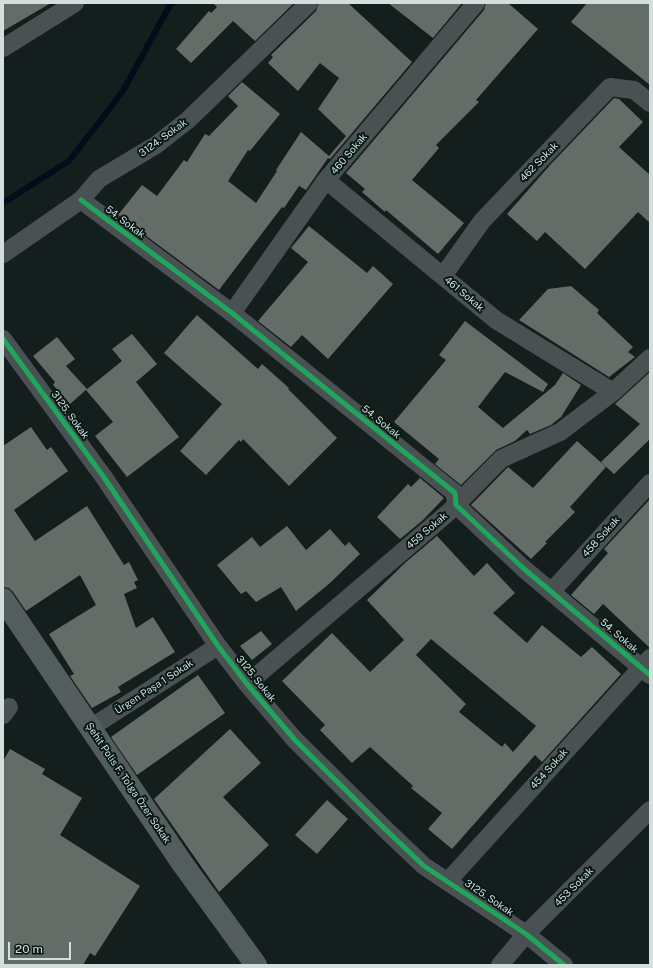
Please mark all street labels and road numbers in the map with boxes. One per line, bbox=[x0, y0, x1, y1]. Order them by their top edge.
street label: 3124. Sokak bbox=[137, 117, 189, 159]
street label: 460 Sokak bbox=[328, 131, 370, 177]
street label: 462 Sokak bbox=[517, 140, 561, 184]
street label: 54. Sokak bbox=[103, 203, 147, 241]
street label: 461 Sokak bbox=[442, 274, 486, 314]
street label: 3125. Sokak bbox=[49, 389, 91, 441]
street label: 54. Sokak bbox=[359, 403, 403, 441]
street label: 459 Sokak bbox=[404, 510, 450, 552]
street label: 458 Sokak bbox=[580, 514, 622, 560]
street label: 54. Sokak bbox=[598, 616, 640, 656]
street label: 3125. Sokak bbox=[234, 653, 278, 705]
street label: Ürgen Paşa 1 Sokak bbox=[113, 657, 195, 717]
street label: Şehit Polis F. Tolga Özer Sokak bbox=[83, 720, 173, 846]
street label: 454 Sokak bbox=[528, 746, 570, 792]
street label: 453 Sokak bbox=[552, 865, 596, 909]
street label: 3125. Sokak bbox=[462, 877, 516, 919]

